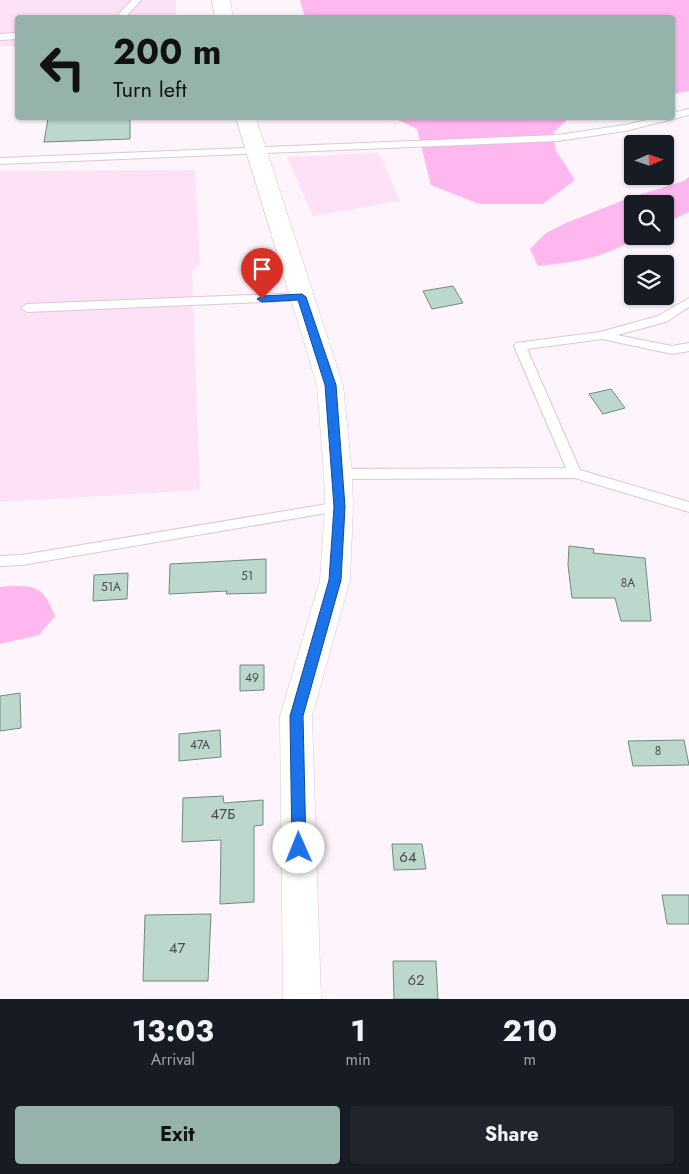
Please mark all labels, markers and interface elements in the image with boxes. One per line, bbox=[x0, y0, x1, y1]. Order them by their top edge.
text: 200 m bbox=[113, 27, 222, 77]
icon: left bbox=[30, 35, 95, 100]
text: Turn left bbox=[113, 73, 187, 105]
north arrow bbox=[624, 135, 674, 185]
map controls bbox=[624, 135, 674, 305]
button: search bbox=[624, 195, 674, 245]
pin bbox=[241, 248, 283, 299]
icon: arrive bbox=[248, 255, 276, 283]
button: layers bbox=[624, 255, 674, 305]
house number: 51 bbox=[241, 567, 253, 585]
house number: 8А bbox=[621, 574, 635, 592]
house number: 51А bbox=[101, 578, 121, 596]
house number: 49 bbox=[245, 669, 259, 687]
house number: 47А bbox=[190, 736, 210, 754]
house number: 8 bbox=[655, 742, 661, 760]
house number: 47Б bbox=[211, 803, 235, 825]
position arrow bbox=[272, 821, 324, 873]
house number: 64 bbox=[399, 846, 417, 868]
house number: 47 bbox=[169, 937, 185, 959]
house number: 62 bbox=[407, 969, 425, 991]
text: 13:03 bbox=[132, 1009, 214, 1052]
text: 1 bbox=[350, 1009, 366, 1052]
text: 210 bbox=[502, 1009, 557, 1052]
text: Arrival bbox=[151, 1048, 195, 1071]
text: min bbox=[346, 1048, 371, 1071]
text: m bbox=[524, 1048, 536, 1071]
button: Exit bbox=[15, 1106, 340, 1164]
button: Share bbox=[350, 1106, 674, 1164]

